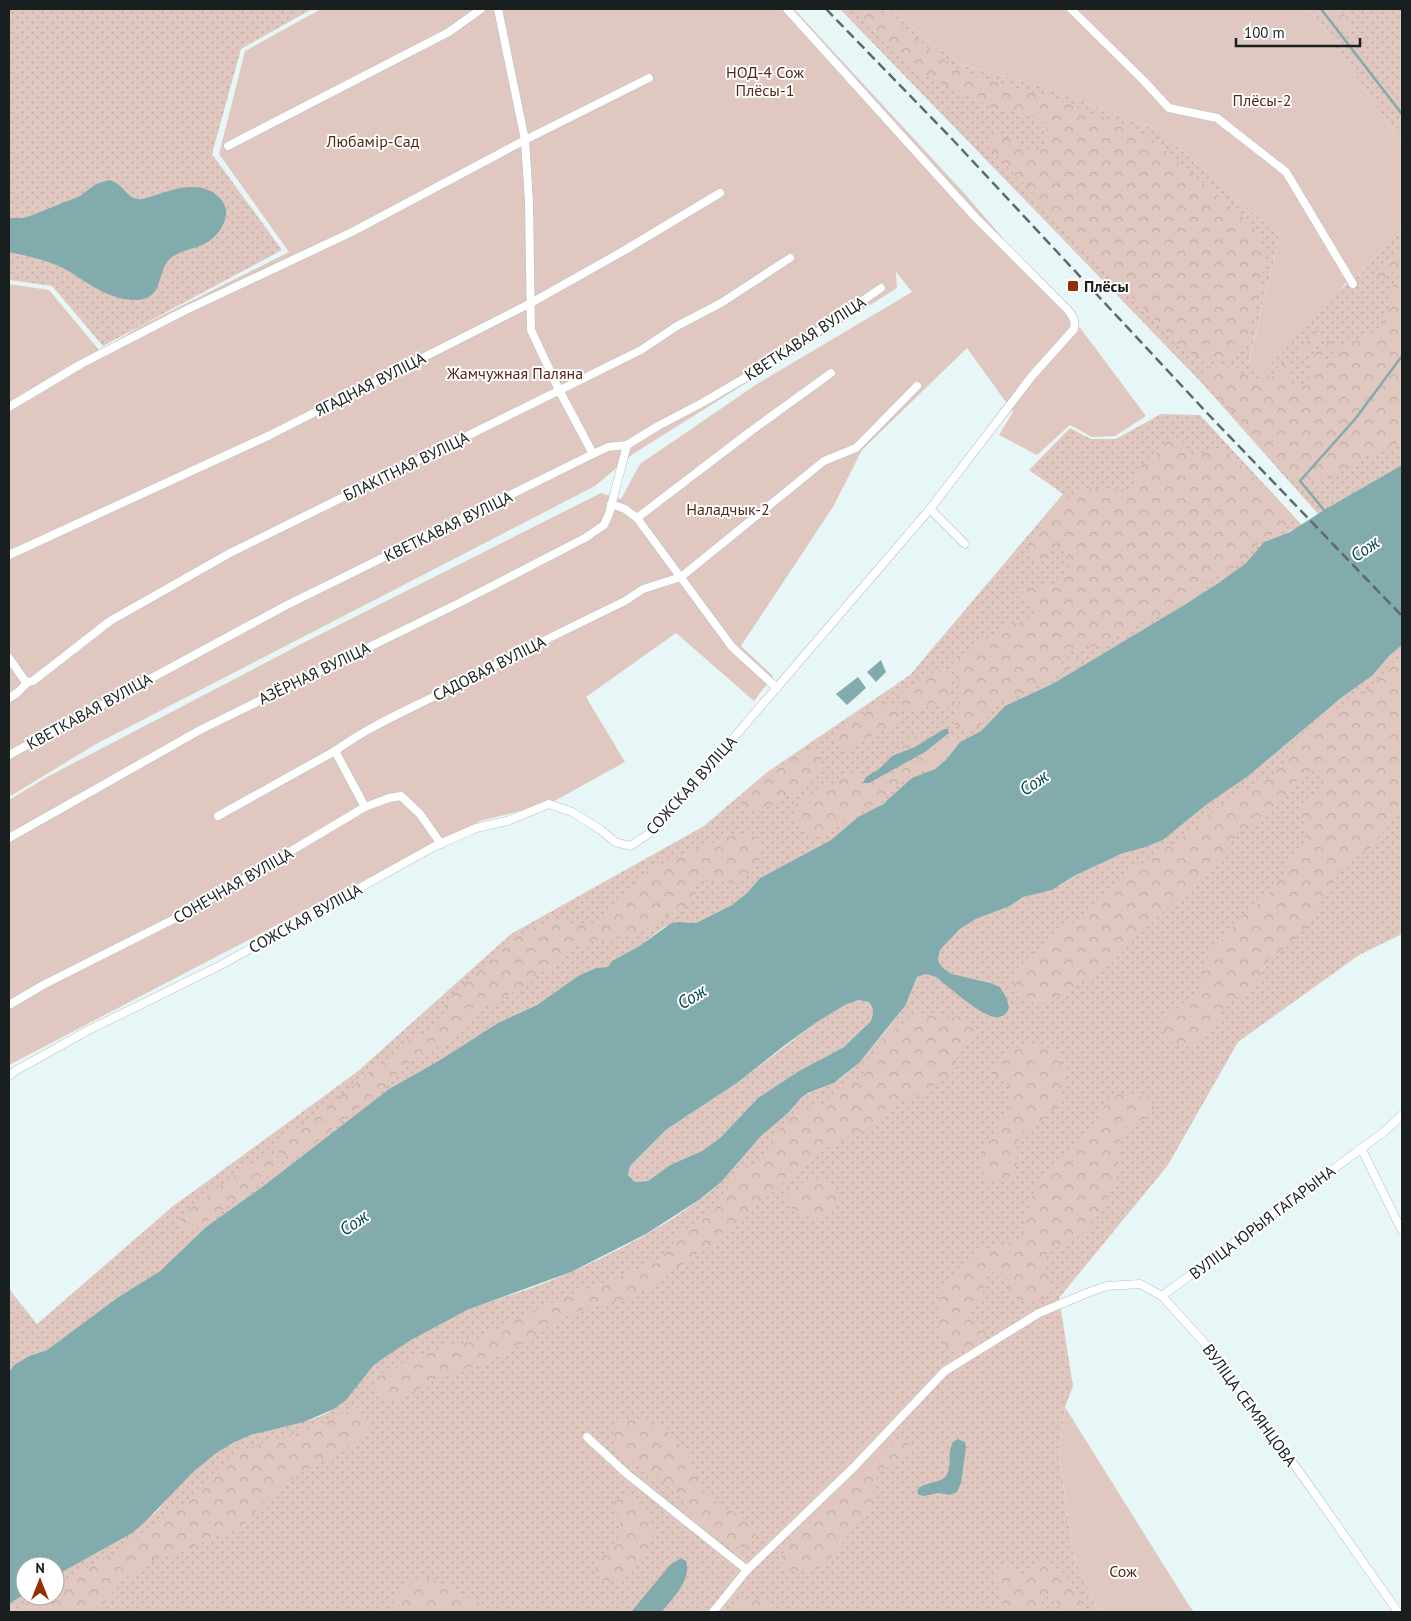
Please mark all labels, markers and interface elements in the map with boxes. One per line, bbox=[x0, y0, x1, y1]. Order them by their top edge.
scale bar bbox=[1236, 15, 1360, 47]
text: 100 m bbox=[1244, 23, 1285, 42]
park label: НОД-4 Сож Плёсы-1 bbox=[726, 62, 804, 100]
park label: Плёсы-2 bbox=[1233, 90, 1291, 110]
park label: Любамір-Сад bbox=[326, 131, 420, 151]
place label: Плёсы bbox=[1084, 276, 1129, 296]
marker: Плёсы bbox=[1066, 279, 1080, 293]
street label: КВЕТКАВАЯ ВУЛІЦА bbox=[741, 291, 870, 385]
street label: ЯГАДНАЯ ВУЛІЦА bbox=[311, 347, 429, 420]
park label: Жамчужная Паляна bbox=[446, 363, 583, 383]
street label: БЛАКІТНАЯ ВУЛІЦА bbox=[340, 427, 473, 505]
street label: КВЕТКАВАЯ ВУЛІЦА bbox=[380, 486, 516, 566]
park label: Наладчык-2 bbox=[686, 499, 770, 519]
water label: Сож bbox=[1346, 530, 1384, 567]
street label: САДОВАЯ ВУЛІЦА bbox=[429, 631, 549, 705]
street label: АЗЁРНАЯ ВУЛІЦА bbox=[255, 637, 374, 709]
street label: КВЕТКАВАЯ ВУЛІЦА bbox=[23, 668, 156, 754]
street label: СОЖСКАЯ ВУЛІЦА bbox=[641, 731, 741, 839]
water label: Сож bbox=[1015, 764, 1053, 801]
street label: СОНЕЧНАЯ ВУЛІЦА bbox=[170, 842, 297, 927]
street label: СОЖСКАЯ ВУЛІЦА bbox=[245, 878, 366, 957]
water label: Сож bbox=[673, 979, 711, 1014]
street label: ВУЛІЦА ЮРЫЯ ГАГАРЫНА bbox=[1185, 1160, 1339, 1283]
water label: Сож bbox=[335, 1204, 373, 1241]
street label: ВУЛІЦА СЕМЯНЦОВА bbox=[1199, 1340, 1302, 1471]
north arrow bbox=[15, 1556, 65, 1606]
text: N bbox=[35, 1559, 45, 1577]
park label: Сож bbox=[1109, 1561, 1137, 1581]

